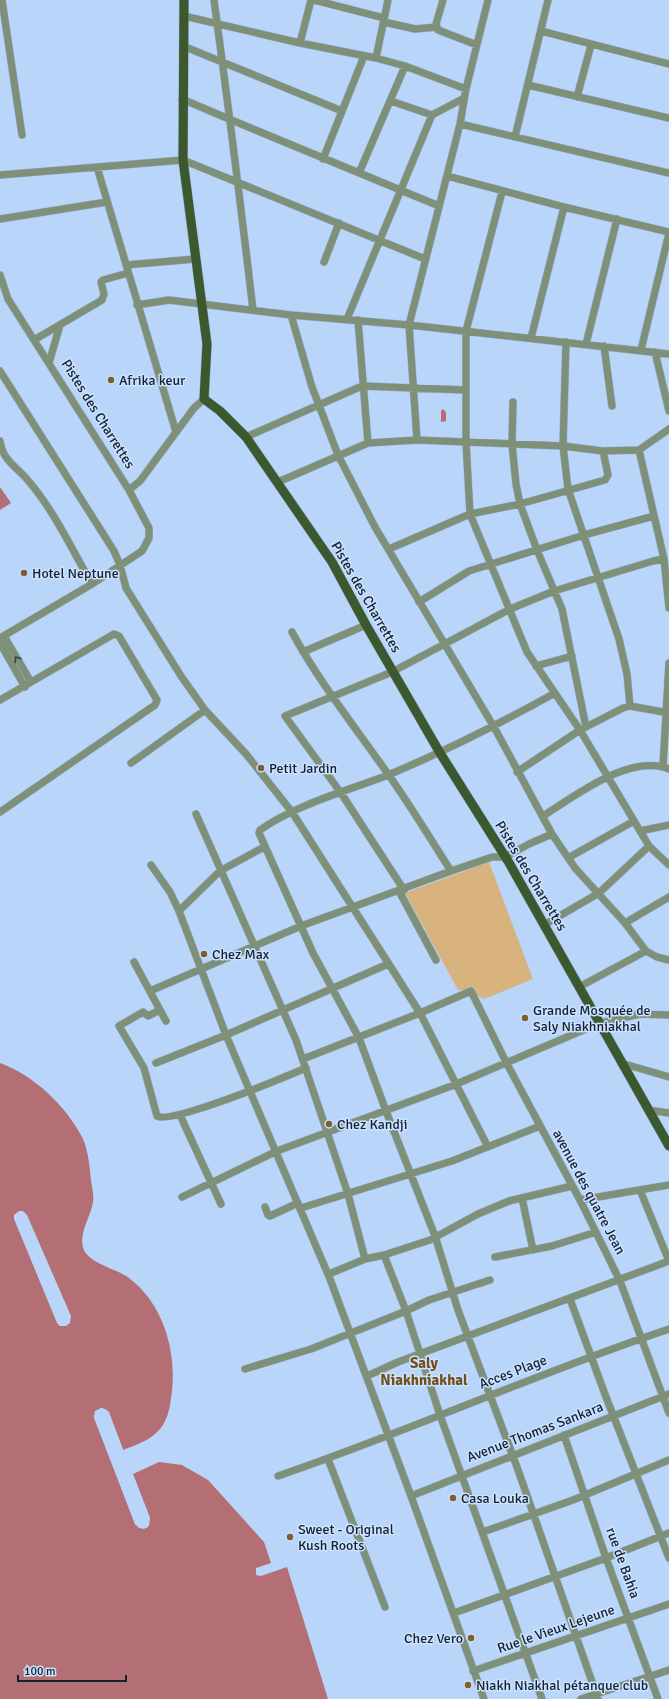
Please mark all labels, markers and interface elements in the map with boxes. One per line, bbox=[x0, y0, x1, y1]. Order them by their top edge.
street label: Pistes des Charrettes bbox=[58, 356, 138, 472]
place label: Afrika keur bbox=[119, 372, 186, 389]
marker: Afrika keur bbox=[106, 375, 116, 385]
street label: Pistes des Charrettes bbox=[327, 538, 405, 656]
place label: Hotel Neptune bbox=[32, 565, 119, 582]
marker: Hotel Neptune bbox=[19, 568, 29, 578]
one-way arrow bbox=[15, 656, 22, 663]
place label: Petit Jardin bbox=[269, 760, 337, 777]
marker: Petit Jardin bbox=[256, 763, 266, 773]
street label: Pistes des Charrettes bbox=[491, 818, 571, 934]
place label: Chez Max bbox=[212, 946, 270, 963]
marker: Chez Max bbox=[199, 949, 209, 959]
place label: Grande Mosquée de Saly Niakhniakhal bbox=[533, 1002, 651, 1035]
marker: Grande Mosquée de Saly Niakhniakhal bbox=[520, 1013, 530, 1023]
place label: Chez Kandji bbox=[337, 1116, 408, 1133]
marker: Chez Kandji bbox=[324, 1119, 334, 1129]
street label: avenue des quatre Jean bbox=[549, 1127, 629, 1257]
street label: Acces Plage bbox=[477, 1351, 549, 1393]
district label: Saly Niakhniakhal bbox=[380, 1354, 468, 1389]
street label: Avenue Thomas Sankara bbox=[464, 1398, 606, 1466]
place label: Casa Louka bbox=[461, 1490, 529, 1507]
marker: Casa Louka bbox=[448, 1493, 458, 1503]
place label: Sweet - Original Kush Roots bbox=[298, 1521, 394, 1554]
street label: rue de Bahia bbox=[602, 1525, 644, 1601]
marker: Sweet - Original Kush Roots bbox=[285, 1532, 295, 1542]
street label: Rue le Vieux Lejeune bbox=[495, 1601, 617, 1657]
place label: Chez Vero bbox=[404, 1630, 463, 1647]
marker: Chez Vero bbox=[466, 1633, 476, 1643]
scale bar bbox=[18, 1657, 126, 1683]
text: 100 m bbox=[24, 1664, 56, 1679]
place label: Niakh Niakhal pétanque club bbox=[476, 1677, 648, 1694]
marker: Niakh Niakhal pétanque club bbox=[463, 1680, 473, 1690]

